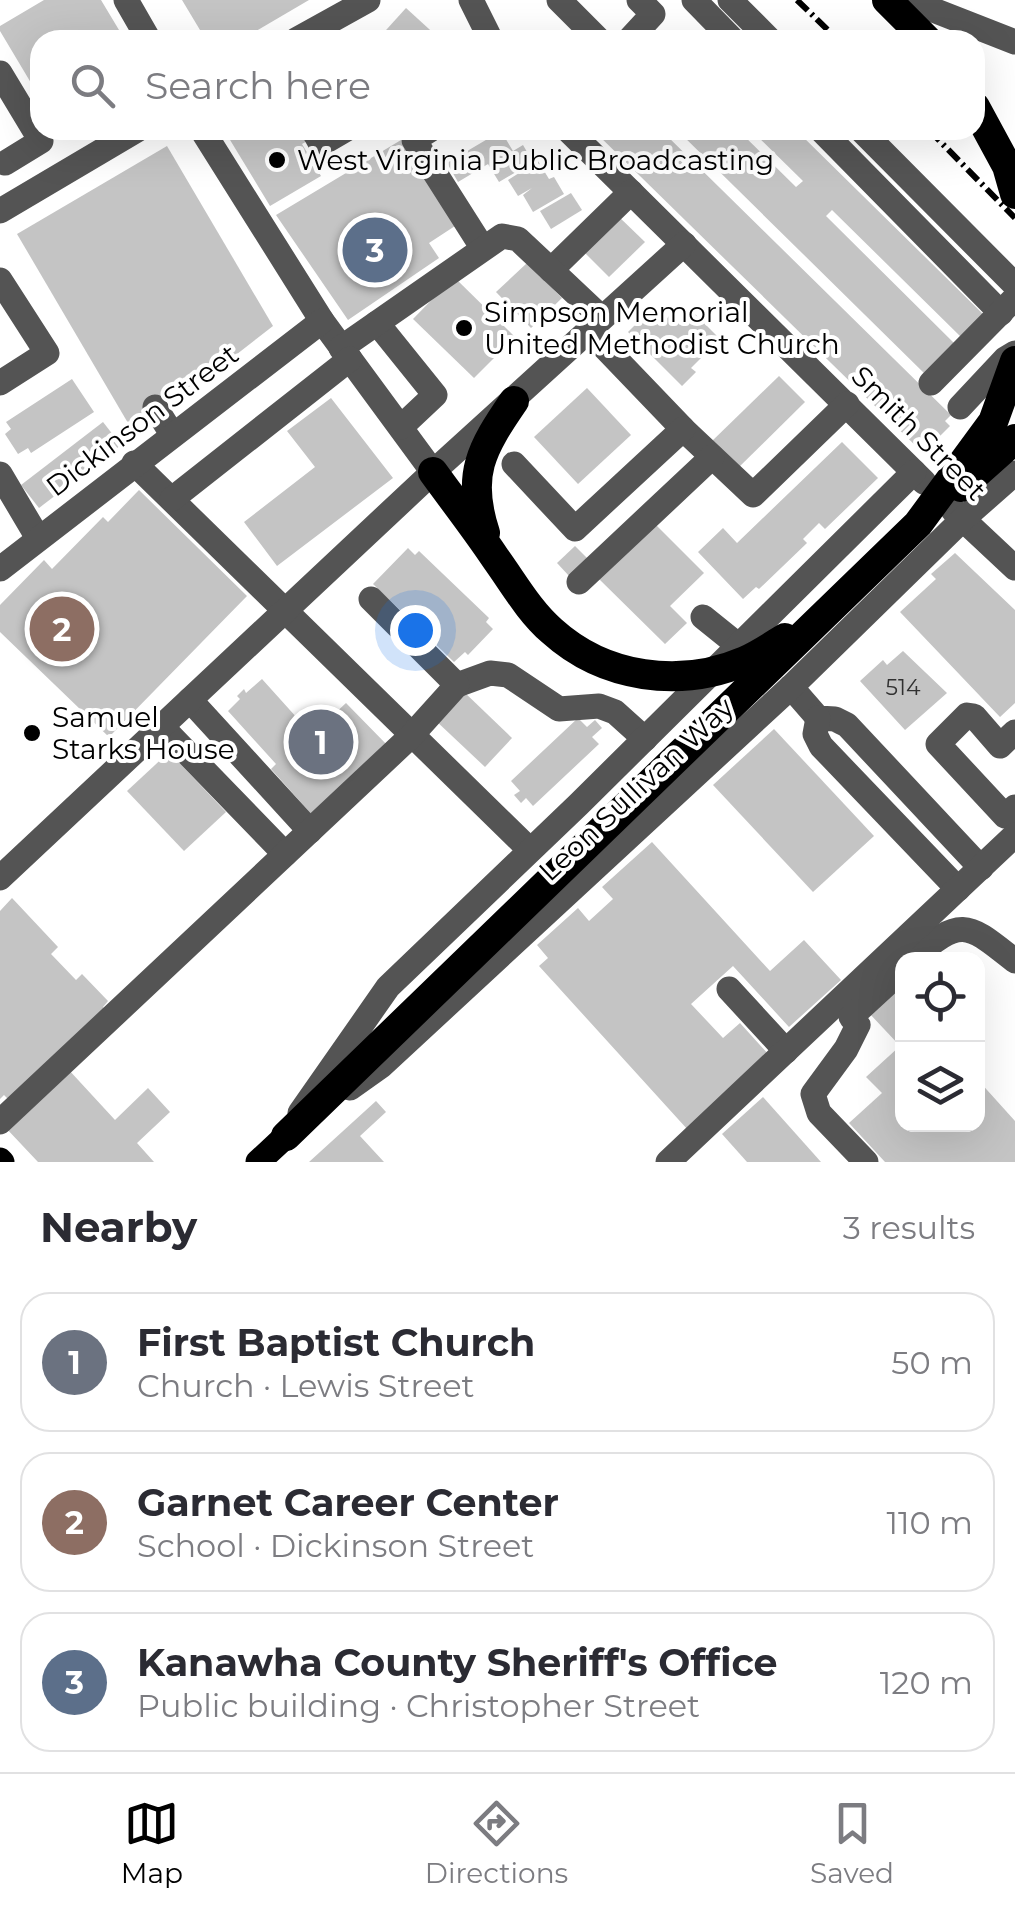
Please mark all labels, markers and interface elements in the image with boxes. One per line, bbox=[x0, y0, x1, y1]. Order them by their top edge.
search box bbox=[30, 30, 985, 140]
icon: search bbox=[65, 58, 120, 113]
text: Search here bbox=[145, 62, 371, 109]
place label: West Virginia Public Broadcasting bbox=[297, 143, 774, 177]
marker: West Virginia Public Broadcasting bbox=[266, 149, 288, 171]
pin: 3 bbox=[342, 212, 408, 288]
place label: Simpson Memorial United Methodist Church bbox=[484, 295, 840, 361]
marker: Simpson Memorial United Methodist Church bbox=[453, 317, 475, 339]
street label: Dickinson Street bbox=[39, 337, 245, 503]
street label: Smith Street bbox=[845, 359, 993, 507]
pin: 2 bbox=[30, 592, 94, 666]
your location bbox=[390, 605, 441, 656]
house number: 514 bbox=[886, 674, 921, 701]
street label: Leon Sullivan Way bbox=[532, 689, 741, 888]
place label: Samuel Starks House bbox=[52, 700, 235, 766]
pin: 1 bbox=[288, 704, 354, 780]
marker: Samuel Starks House bbox=[21, 722, 43, 744]
map controls bbox=[895, 952, 985, 1132]
button: locate bbox=[895, 952, 985, 1042]
button: layers bbox=[895, 1042, 985, 1132]
text: Nearby bbox=[40, 1201, 197, 1253]
text: 3 results bbox=[843, 1208, 975, 1247]
text: First Baptist Church bbox=[137, 1319, 535, 1366]
text: 1 bbox=[68, 1343, 81, 1382]
text: 50 m bbox=[891, 1343, 973, 1382]
text: Church · Lewis Street bbox=[137, 1366, 475, 1405]
text: Garnet Career Center bbox=[137, 1479, 559, 1526]
text: 2 bbox=[65, 1503, 84, 1542]
text: 110 m bbox=[886, 1503, 973, 1542]
text: School · Dickinson Street bbox=[137, 1526, 534, 1565]
text: Kanawha County Sheriff's Office bbox=[137, 1639, 778, 1686]
text: 3 bbox=[65, 1663, 84, 1702]
text: 120 m bbox=[880, 1663, 973, 1702]
text: Public building · Christopher Street bbox=[137, 1686, 700, 1725]
tab: Map bbox=[121, 1796, 183, 1890]
tab: Directions bbox=[425, 1796, 568, 1890]
tab: Saved bbox=[810, 1796, 894, 1890]

